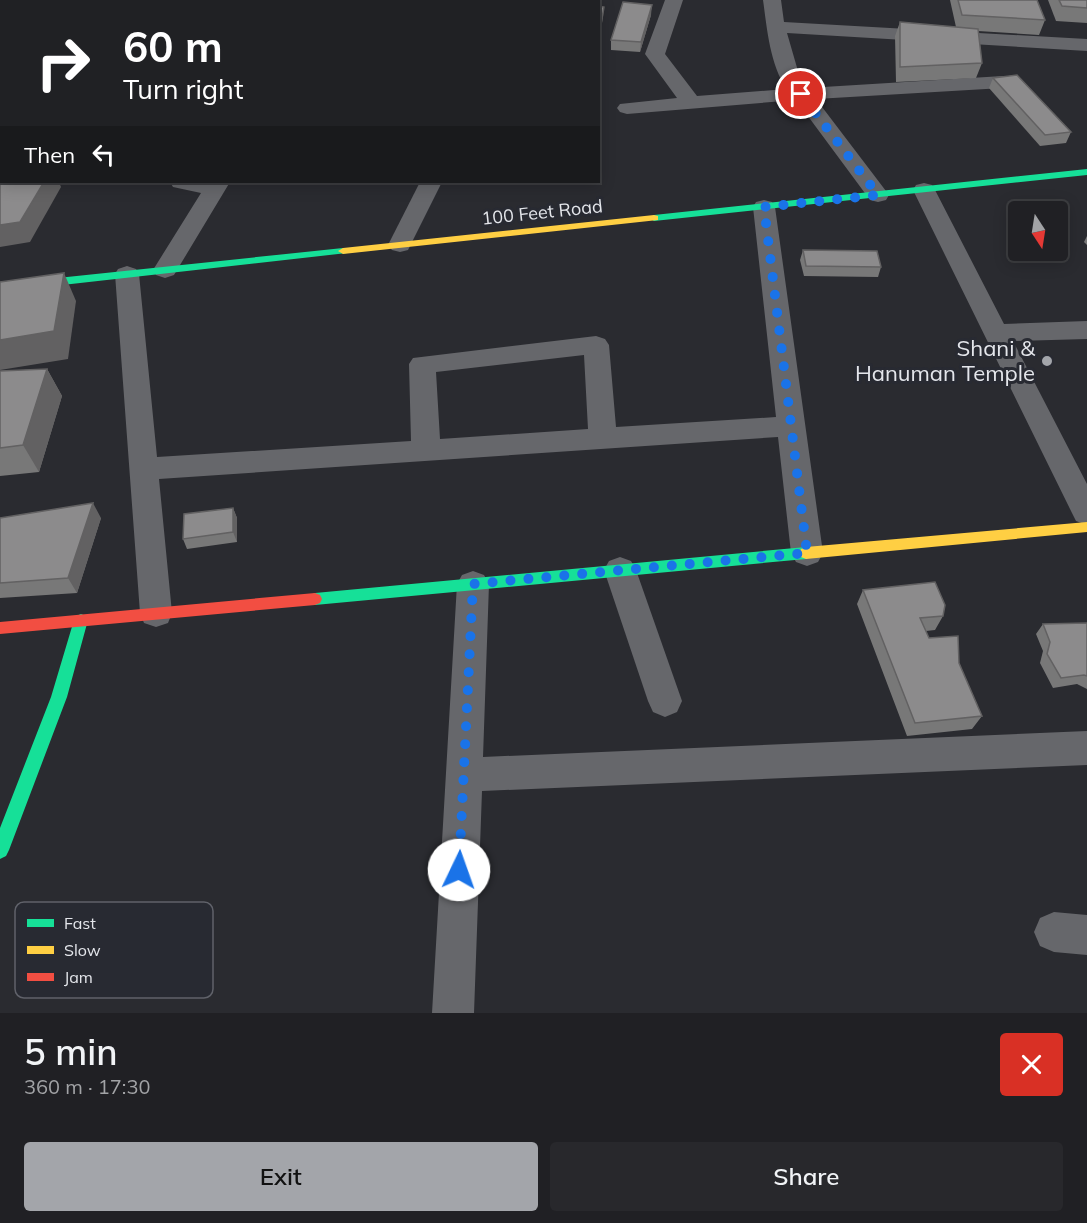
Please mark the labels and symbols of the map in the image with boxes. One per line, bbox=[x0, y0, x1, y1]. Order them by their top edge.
pin bbox=[775, 68, 826, 119]
street label: 100 Feet Road bbox=[480, 194, 604, 230]
north arrow bbox=[1008, 201, 1068, 261]
place label: Shani & Hanuman Temple bbox=[855, 334, 1036, 387]
marker: Shani & Hanuman Temple bbox=[1040, 354, 1054, 368]
position arrow bbox=[427, 838, 491, 902]
legend bbox=[15, 902, 213, 998]
text: Fast bbox=[64, 913, 96, 933]
text: Slow bbox=[64, 940, 101, 960]
text: Jam bbox=[64, 967, 93, 987]

